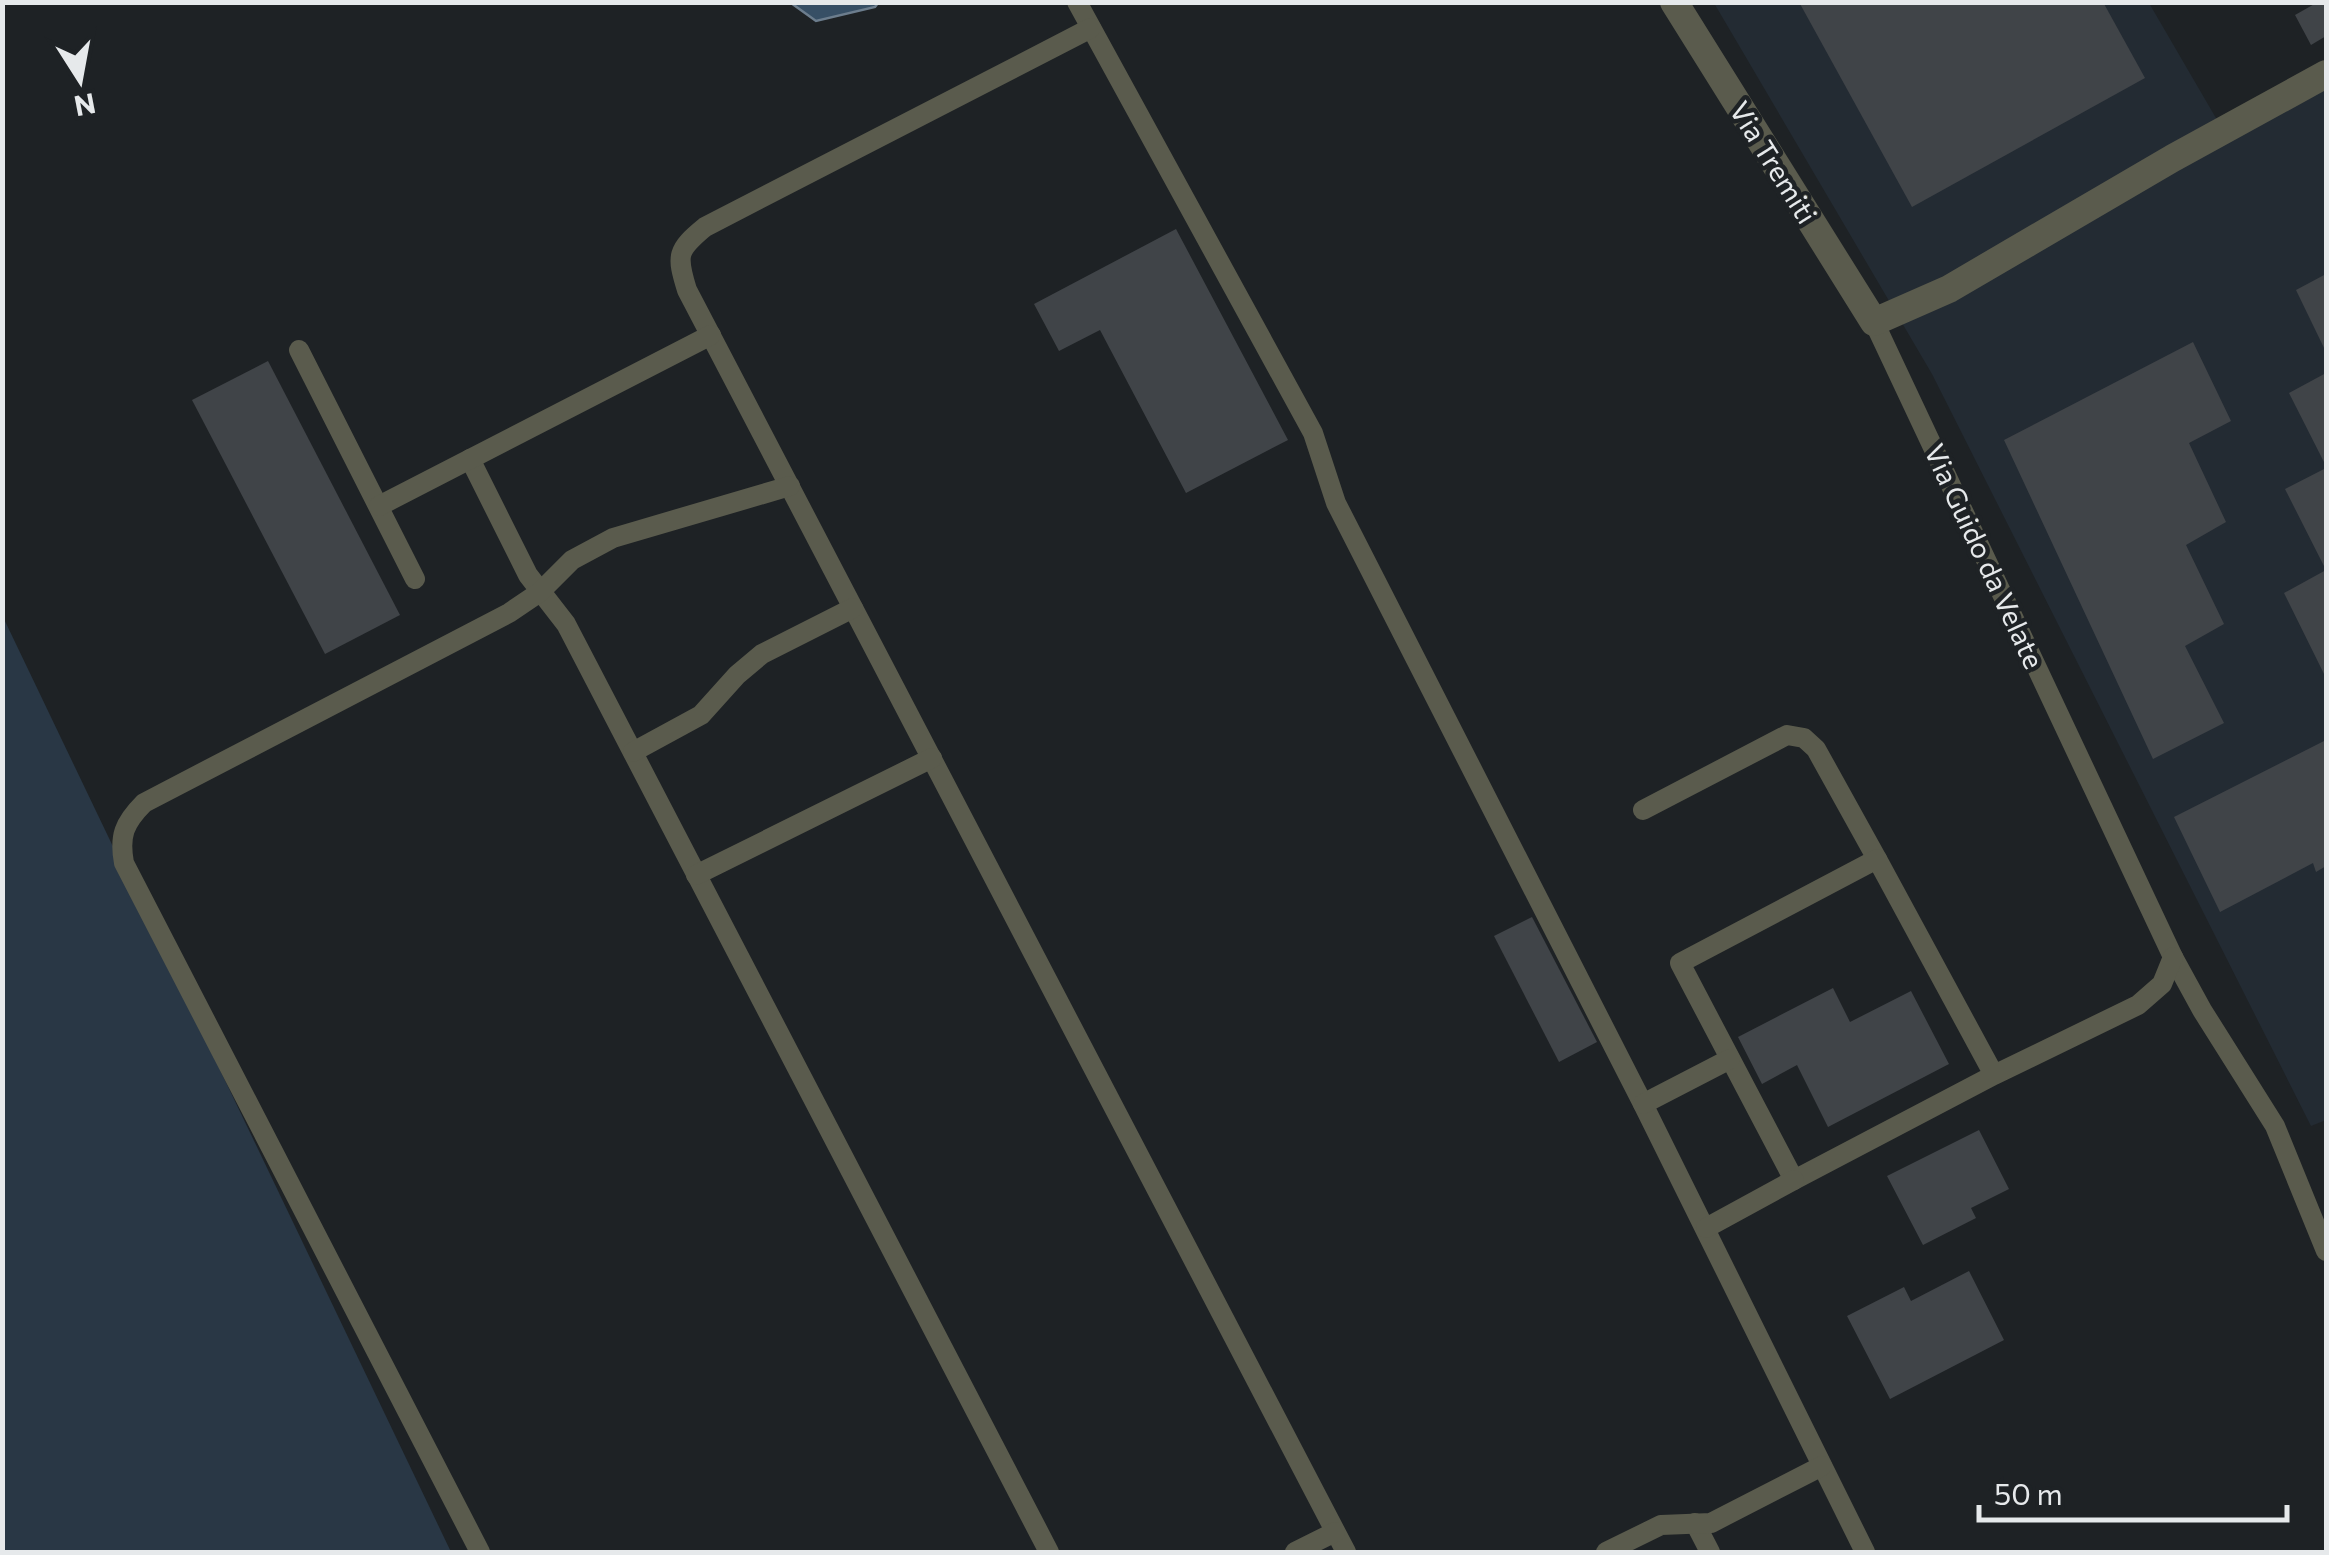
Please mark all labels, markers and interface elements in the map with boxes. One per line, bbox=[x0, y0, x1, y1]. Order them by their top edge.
north arrow bbox=[30, 30, 130, 130]
text: N bbox=[71, 87, 99, 124]
street label: Via Tremiti bbox=[1723, 95, 1825, 229]
street label: Via Guido da Velate bbox=[1918, 438, 2052, 674]
scale bar bbox=[1979, 1460, 2286, 1522]
text: 50 m bbox=[1994, 1474, 2063, 1511]

